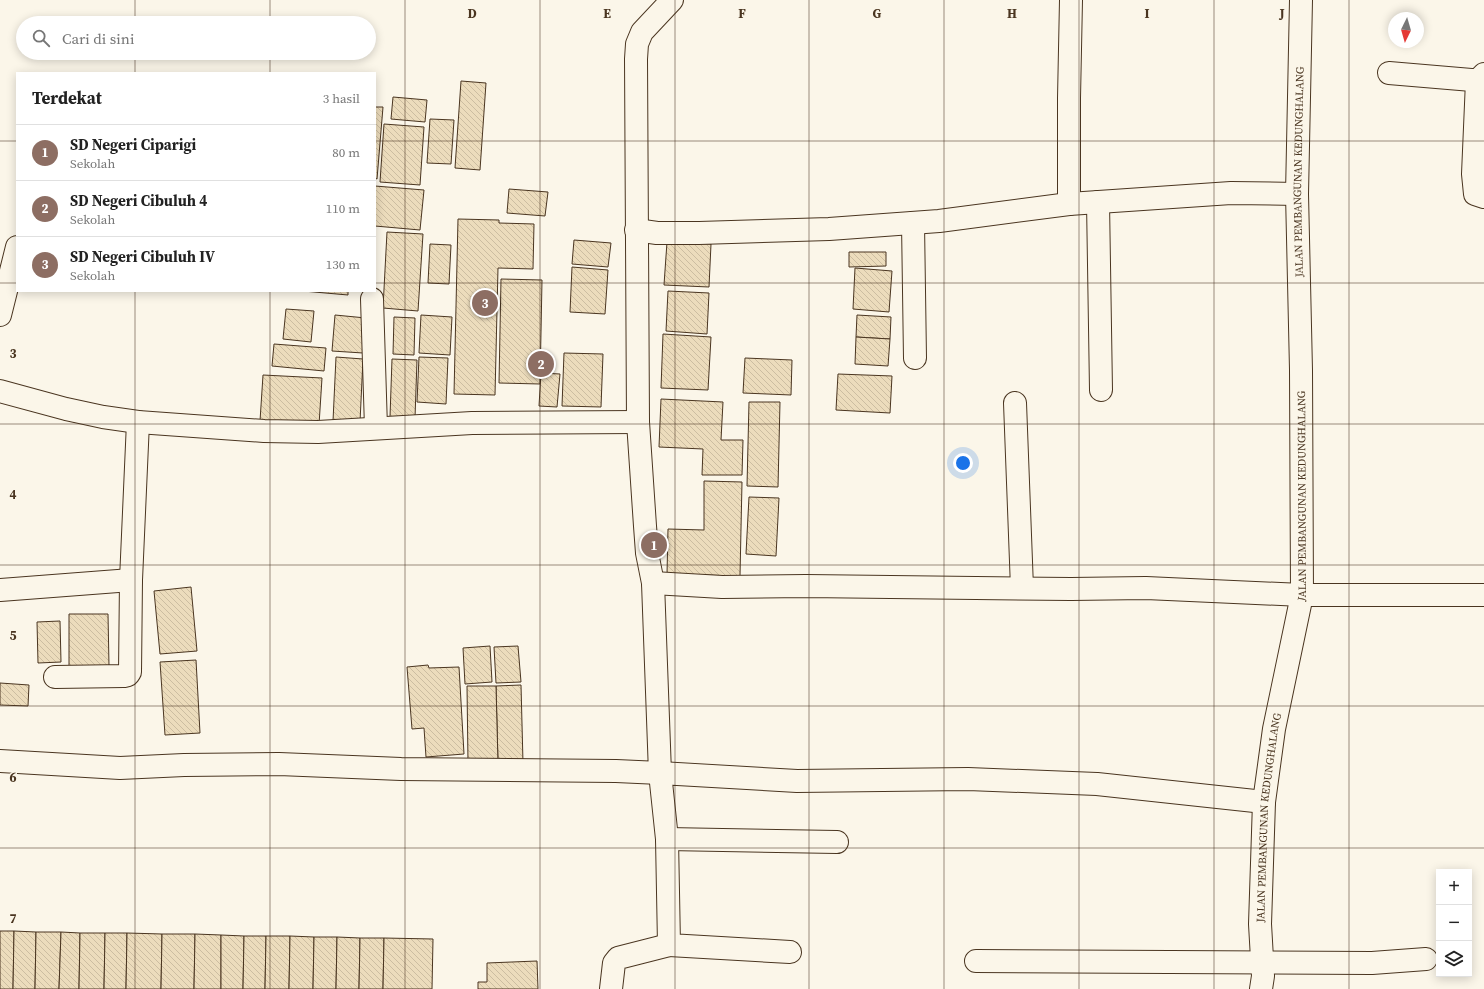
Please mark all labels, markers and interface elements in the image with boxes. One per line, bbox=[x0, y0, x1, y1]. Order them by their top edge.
text: D bbox=[467, 5, 477, 22]
text: E bbox=[603, 5, 611, 22]
text: F bbox=[738, 5, 746, 22]
text: G bbox=[873, 5, 882, 22]
text: H bbox=[1007, 5, 1017, 22]
text: I bbox=[1144, 5, 1150, 22]
text: J bbox=[1278, 5, 1285, 22]
north arrow bbox=[1388, 12, 1424, 48]
search box bbox=[16, 16, 376, 60]
icon: search bbox=[30, 27, 52, 49]
text: Cari di sini bbox=[62, 28, 134, 49]
street label: JALAN PEMBANGUNAN KEDUNGHALANG bbox=[1290, 66, 1308, 278]
text: Terdekat bbox=[32, 86, 102, 110]
text: 3 hasil bbox=[323, 90, 360, 107]
text: SD Negeri Ciparigi bbox=[70, 134, 196, 155]
text: 1 bbox=[41, 144, 49, 161]
text: 80 m bbox=[332, 144, 360, 161]
text: Sekolah bbox=[70, 155, 115, 172]
text: SD Negeri Cibuluh 4 bbox=[70, 190, 207, 211]
text: 2 bbox=[41, 200, 49, 217]
text: 110 m bbox=[326, 200, 360, 217]
text: Sekolah bbox=[70, 211, 115, 228]
text: SD Negeri Cibuluh IV bbox=[70, 246, 215, 267]
text: 3 bbox=[41, 256, 49, 273]
text: 130 m bbox=[326, 256, 360, 273]
text: Sekolah bbox=[70, 267, 115, 284]
pin: 3 bbox=[472, 288, 498, 318]
text: 3 bbox=[9, 345, 17, 362]
pin: 2 bbox=[528, 349, 554, 379]
street label: JALAN PEMBANGUNAN KEDUNGHALANG bbox=[1294, 390, 1310, 604]
your location bbox=[953, 453, 973, 473]
text: 4 bbox=[9, 486, 17, 503]
pin: 1 bbox=[641, 530, 667, 560]
text: 5 bbox=[9, 627, 17, 644]
street label: JALAN PEMBANGUNAN KEDUNGHALANG bbox=[1253, 711, 1285, 924]
text: 6 bbox=[9, 769, 17, 786]
map controls bbox=[1436, 869, 1472, 977]
button: + bbox=[1436, 869, 1472, 905]
button: − bbox=[1436, 905, 1472, 941]
text: 7 bbox=[9, 910, 17, 927]
button: layers bbox=[1436, 941, 1472, 977]

